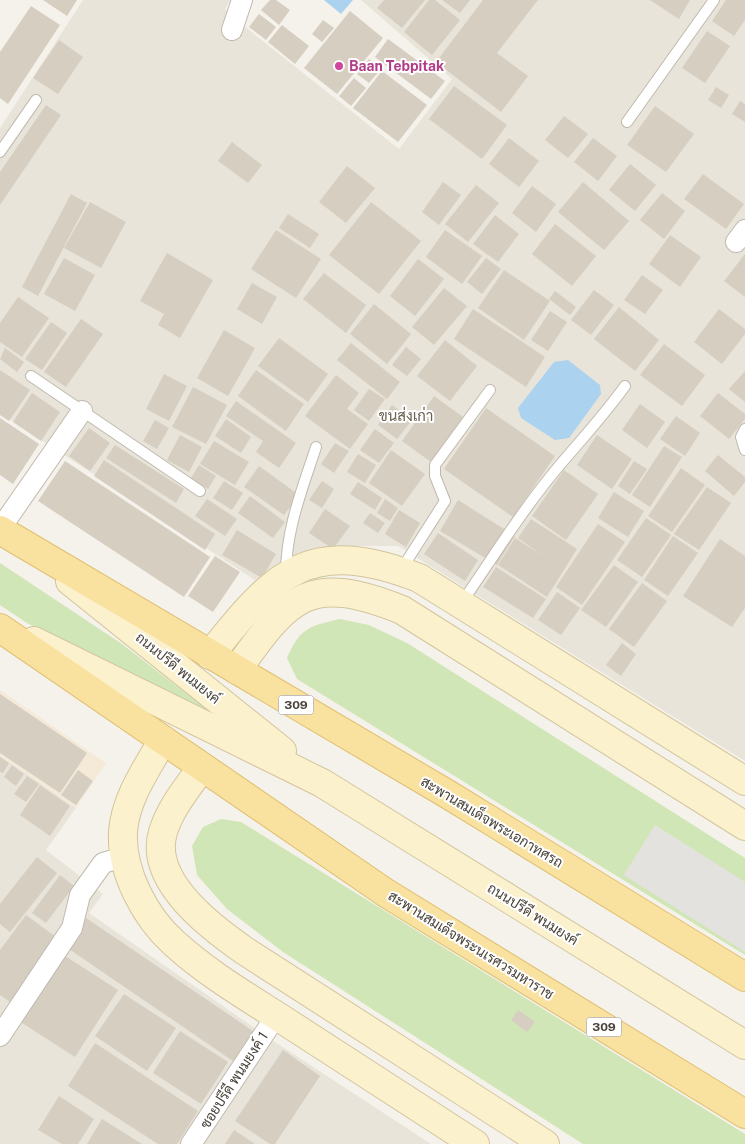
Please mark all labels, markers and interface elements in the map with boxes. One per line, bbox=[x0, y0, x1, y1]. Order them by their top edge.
place label: Baan Tebpitak bbox=[349, 58, 444, 74]
marker: Baan Tebpitak bbox=[333, 60, 345, 72]
district label: ขนส่งเก่า bbox=[379, 406, 433, 424]
street label: ถนนปรีดี พนมยงค์ bbox=[133, 628, 224, 707]
road number: 309 bbox=[278, 696, 314, 714]
street label: สะพานสมเด็จพระเอกาทศรถ bbox=[418, 772, 566, 871]
street label: ถนนปรีดี พนมยงค์ bbox=[485, 879, 582, 948]
street label: สะพานสมเด็จพระนเรศวรมหาราช bbox=[386, 887, 557, 1003]
road number: 309 bbox=[586, 1018, 622, 1036]
street label: ซอยปรีดี พนมยงค์ 1 bbox=[196, 1028, 271, 1131]

